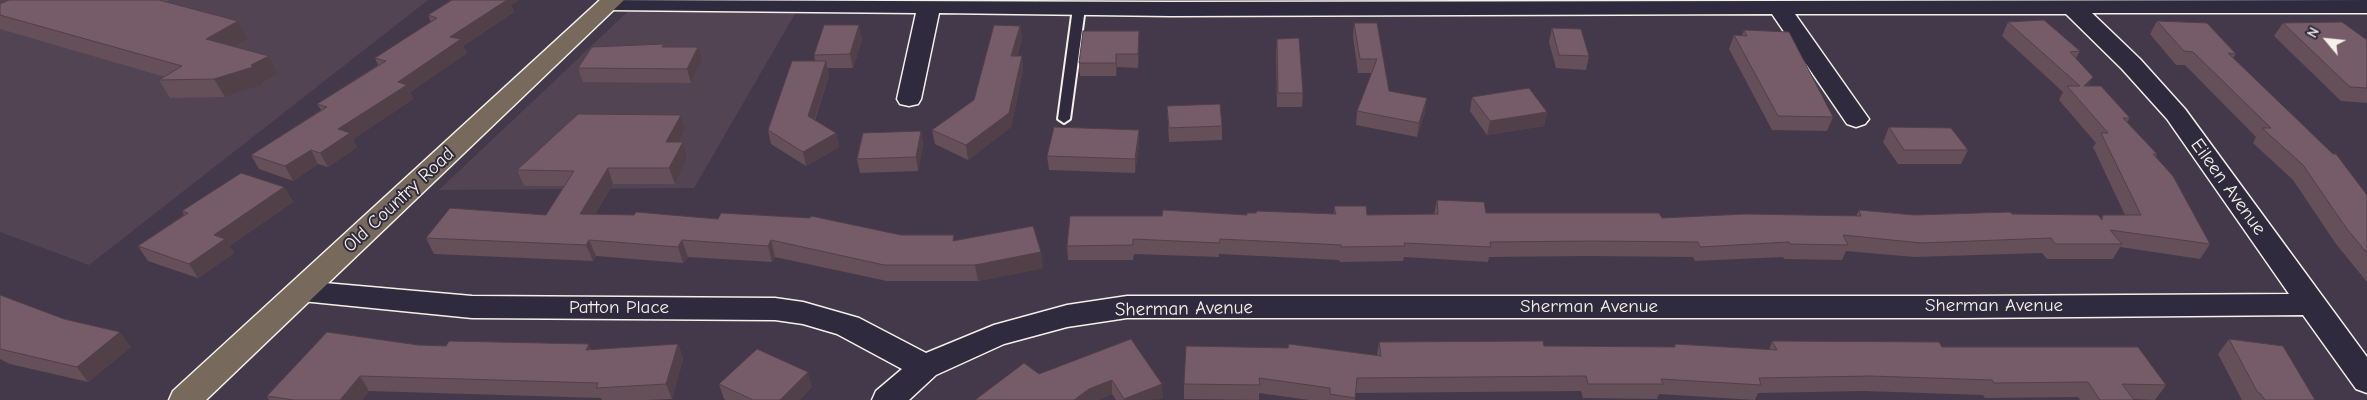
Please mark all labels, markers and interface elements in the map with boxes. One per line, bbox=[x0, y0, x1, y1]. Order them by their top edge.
north arrow bbox=[2302, 15, 2352, 65]
text: N bbox=[2304, 25, 2323, 41]
street label: Eileen Avenue bbox=[2185, 134, 2271, 240]
street label: Old Country Road bbox=[339, 143, 459, 257]
street label: Sherman Avenue bbox=[1925, 295, 2063, 317]
street label: Sherman Avenue bbox=[1115, 296, 1253, 322]
street label: Sherman Avenue bbox=[1520, 296, 1658, 318]
street label: Patton Place bbox=[569, 297, 669, 319]

